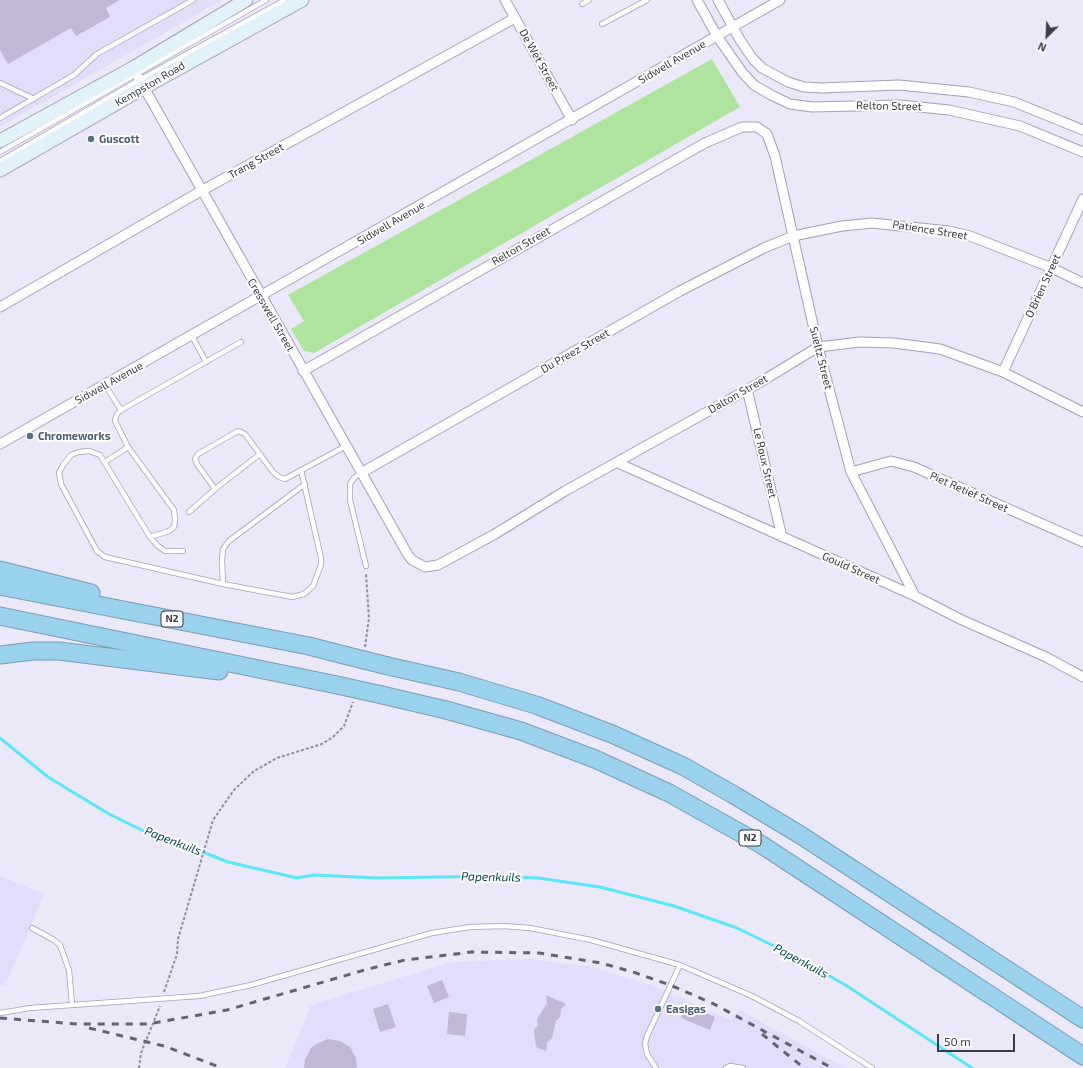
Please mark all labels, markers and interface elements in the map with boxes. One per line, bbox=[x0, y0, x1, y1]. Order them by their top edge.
north arrow bbox=[1027, 16, 1067, 56]
street label: De Wet Street bbox=[516, 27, 562, 93]
street label: Sidwell Avenue bbox=[636, 37, 708, 87]
text: N bbox=[1036, 40, 1048, 55]
street label: Kempston Road bbox=[113, 59, 187, 109]
street label: Relton Street bbox=[856, 99, 922, 113]
place label: Guscott bbox=[99, 132, 140, 146]
marker: Guscott bbox=[86, 134, 96, 144]
street label: Trang Street bbox=[226, 140, 286, 182]
street label: Sidwell Avenue bbox=[355, 198, 427, 248]
street label: Patience Street bbox=[891, 218, 969, 242]
street label: Relton Street bbox=[489, 224, 553, 268]
street label: O'Brien Street bbox=[1022, 252, 1064, 320]
street label: Cresswell Street bbox=[245, 276, 297, 354]
street label: Sueltz Street bbox=[807, 325, 835, 391]
street label: Du Preez Street bbox=[538, 326, 612, 376]
street label: Sidwell Avenue bbox=[73, 359, 145, 407]
street label: Dalton Street bbox=[706, 372, 770, 416]
street label: Le Roux Street bbox=[750, 426, 780, 500]
place label: Chromeworks bbox=[38, 429, 111, 443]
marker: Chromeworks bbox=[25, 431, 35, 441]
street label: Piet Retief Street bbox=[928, 469, 1010, 515]
street label: Gould Street bbox=[820, 549, 882, 587]
road number: N2 bbox=[161, 611, 183, 627]
water label: Papenkuils bbox=[143, 824, 203, 858]
road number: N2 bbox=[739, 830, 761, 846]
water label: Papenkuils bbox=[461, 869, 521, 885]
water label: Papenkuils bbox=[771, 941, 831, 981]
place label: Easigas bbox=[666, 1002, 706, 1016]
marker: Easigas bbox=[653, 1004, 663, 1014]
scale bar bbox=[939, 1026, 1017, 1052]
text: 50 m bbox=[944, 1034, 971, 1048]

